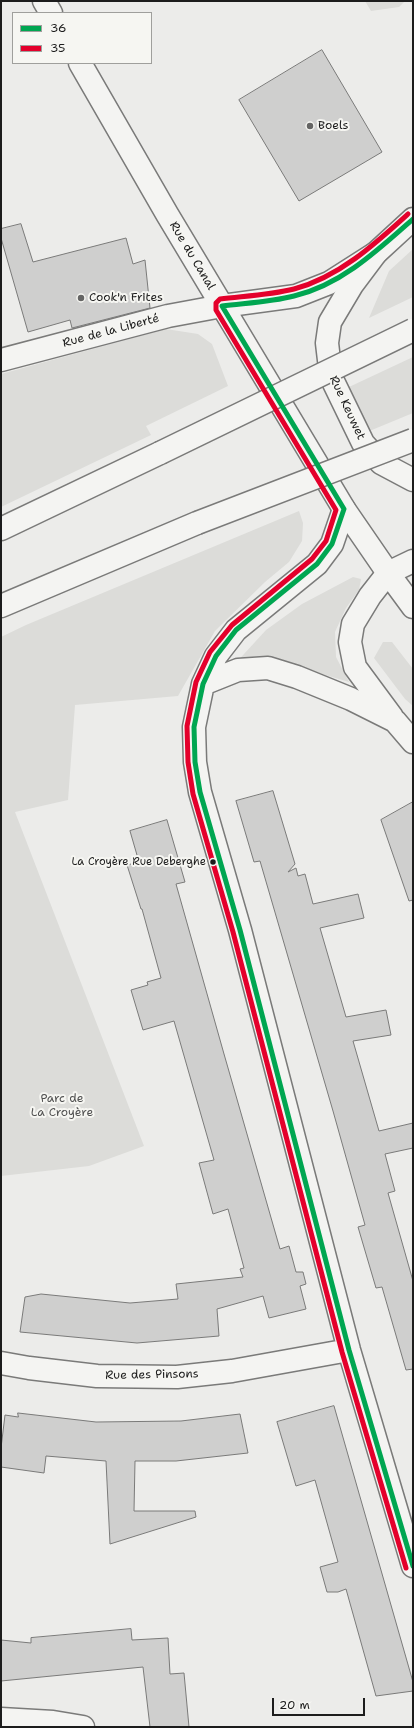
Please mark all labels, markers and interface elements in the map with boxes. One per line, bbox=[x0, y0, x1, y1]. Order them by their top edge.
legend bbox=[12, 12, 152, 64]
text: 36 bbox=[50, 20, 67, 36]
text: 35 bbox=[50, 40, 65, 56]
place label: Boels bbox=[318, 119, 349, 133]
marker: Boels bbox=[305, 121, 315, 131]
street label: Rue du Canal bbox=[166, 219, 218, 293]
place label: Cook'n Frites bbox=[89, 291, 163, 305]
marker: Cook'n Frites bbox=[76, 293, 86, 303]
street label: Rue de la Liberté bbox=[61, 311, 161, 351]
street label: Rue Keuwet bbox=[326, 374, 368, 442]
place label: La Croyère Rue Deberghe bbox=[71, 855, 206, 869]
marker: La Croyère Rue Deberghe bbox=[208, 857, 218, 867]
park label: Parc de La Croyère bbox=[31, 1092, 93, 1120]
street label: Rue des Pinsons bbox=[105, 1367, 199, 1383]
scale bar bbox=[274, 1690, 367, 1716]
text: 20 m bbox=[279, 1697, 310, 1713]

